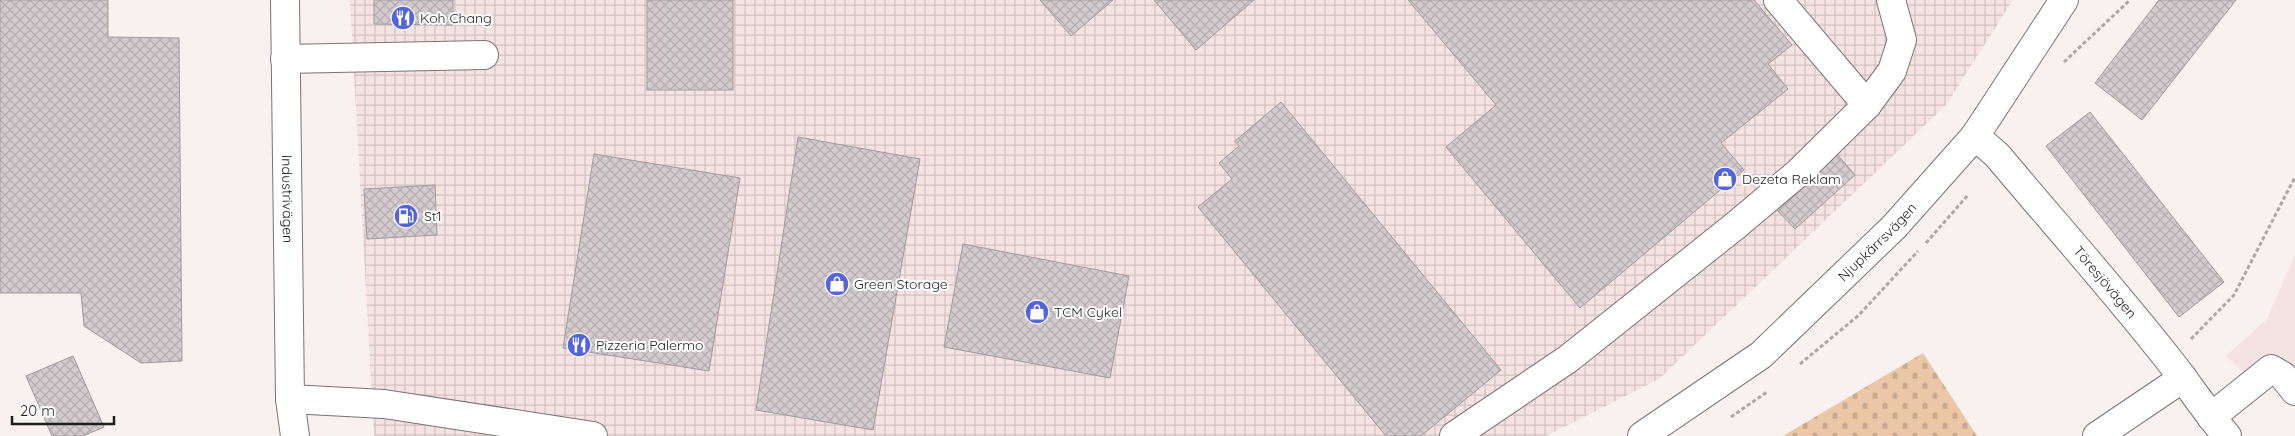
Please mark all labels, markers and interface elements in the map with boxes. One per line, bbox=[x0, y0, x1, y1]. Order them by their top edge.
restaurant icon: Koh Chang bbox=[390, 5, 416, 31]
place label: Koh Chang bbox=[420, 9, 492, 27]
street label: Industrivägen bbox=[278, 155, 297, 243]
shop icon: Dezeta Reklam bbox=[1712, 166, 1738, 192]
place label: Dezeta Reklam bbox=[1742, 170, 1841, 188]
street label: Njupkärrsvägen bbox=[1834, 199, 1920, 285]
fuel station icon: St1 bbox=[393, 203, 419, 229]
place label: St1 bbox=[424, 207, 442, 225]
street label: Töresjövägen bbox=[2070, 242, 2141, 322]
shop icon: Green Storage bbox=[824, 271, 850, 297]
place label: Green Storage bbox=[854, 275, 948, 293]
shop icon: TCM Cykel bbox=[1024, 299, 1050, 325]
place label: TCM Cykel bbox=[1054, 303, 1122, 321]
restaurant icon: Pizzeria Palermo bbox=[566, 332, 592, 358]
place label: Pizzeria Palermo bbox=[596, 336, 704, 354]
scale bar bbox=[12, 394, 115, 426]
text: 20 m bbox=[20, 401, 55, 420]

